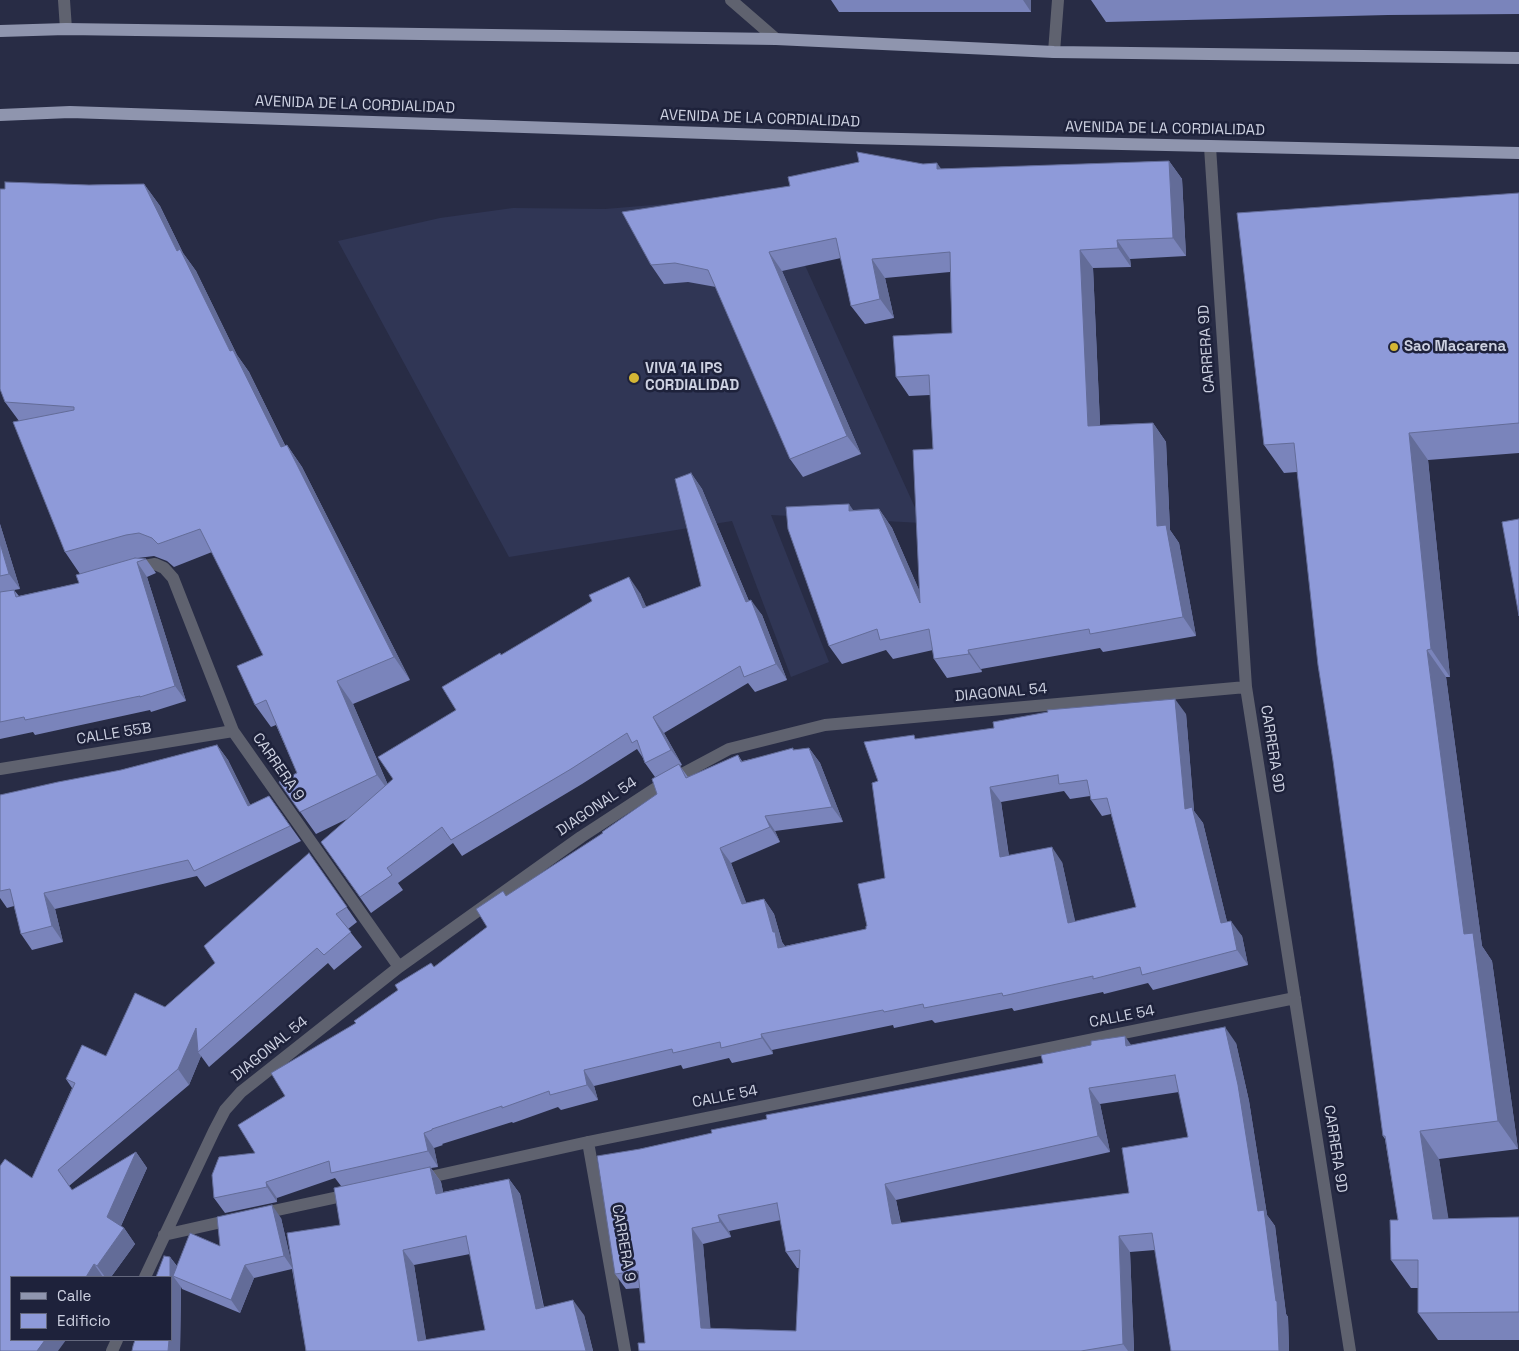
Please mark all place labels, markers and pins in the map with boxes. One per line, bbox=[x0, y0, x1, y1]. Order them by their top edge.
place label: Sao Macarena bbox=[1404, 338, 1506, 356]
marker: Sao Macarena bbox=[1388, 341, 1400, 353]
place label: VIVA 1A IPS CORDIALIDAD bbox=[645, 360, 739, 395]
marker: VIVA 1A IPS CORDIALIDAD bbox=[627, 371, 641, 385]

